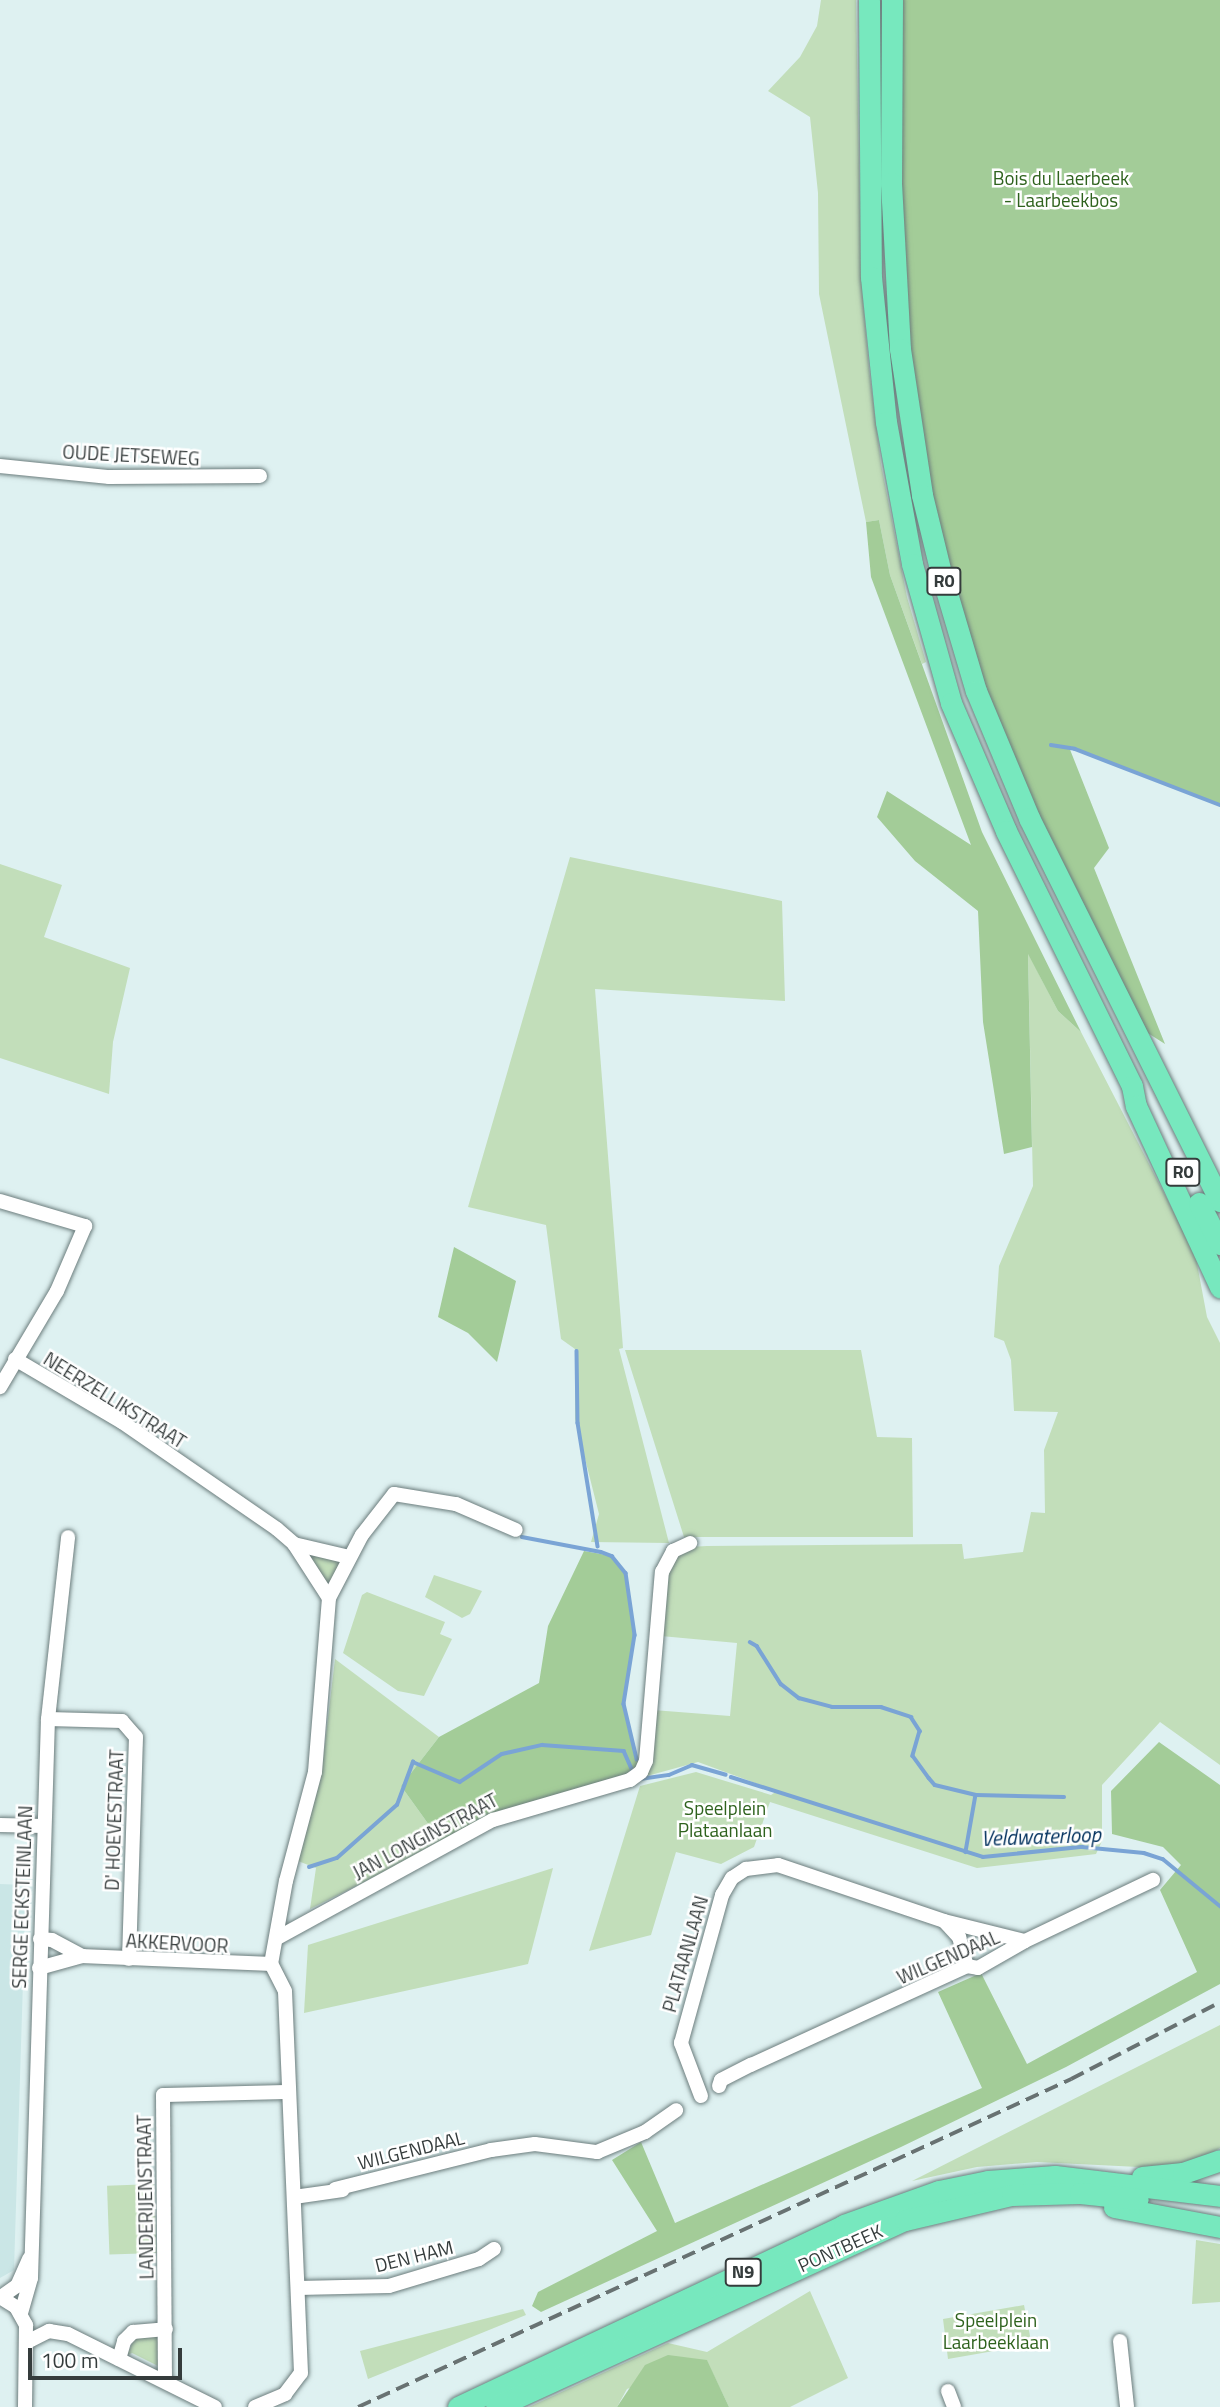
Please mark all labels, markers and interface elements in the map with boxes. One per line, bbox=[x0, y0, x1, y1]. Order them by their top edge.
park label: Bois du Laerbeek - Laarbeekbos bbox=[993, 167, 1129, 211]
street label: OUDE JETSEWEG bbox=[62, 440, 200, 470]
road number: R0 bbox=[925, 566, 963, 596]
road number: R0 bbox=[1164, 1157, 1202, 1186]
street label: NEERZELLIKSTRAAT bbox=[40, 1347, 190, 1453]
street label: D' HOEVESTRAAT bbox=[100, 1749, 128, 1891]
street label: JAN LONGINSTRAAT bbox=[349, 1788, 501, 1884]
park label: Speelplein Plataanlaan bbox=[678, 1797, 772, 1841]
street label: SERGE ECKSTEINLAAN bbox=[7, 1805, 37, 1989]
water label: Veldwaterloop bbox=[981, 1821, 1101, 1851]
street label: PLATAANLAAN bbox=[658, 1893, 712, 2015]
street label: WILGENDAAL bbox=[893, 1925, 1003, 1989]
street label: AKKERVOOR bbox=[125, 1929, 229, 1957]
street label: LANDERIJENSTRAAT bbox=[132, 2114, 158, 2280]
street label: WILGENDAAL bbox=[355, 2126, 467, 2174]
street label: PONTBEEK bbox=[794, 2219, 886, 2277]
street label: DEN HAM bbox=[372, 2235, 456, 2277]
road number: N9 bbox=[724, 2258, 762, 2286]
park label: Speelplein Laarbeeklaan bbox=[943, 2309, 1049, 2353]
scale bar bbox=[32, 2334, 186, 2378]
text: 100 m bbox=[41, 2344, 98, 2376]

